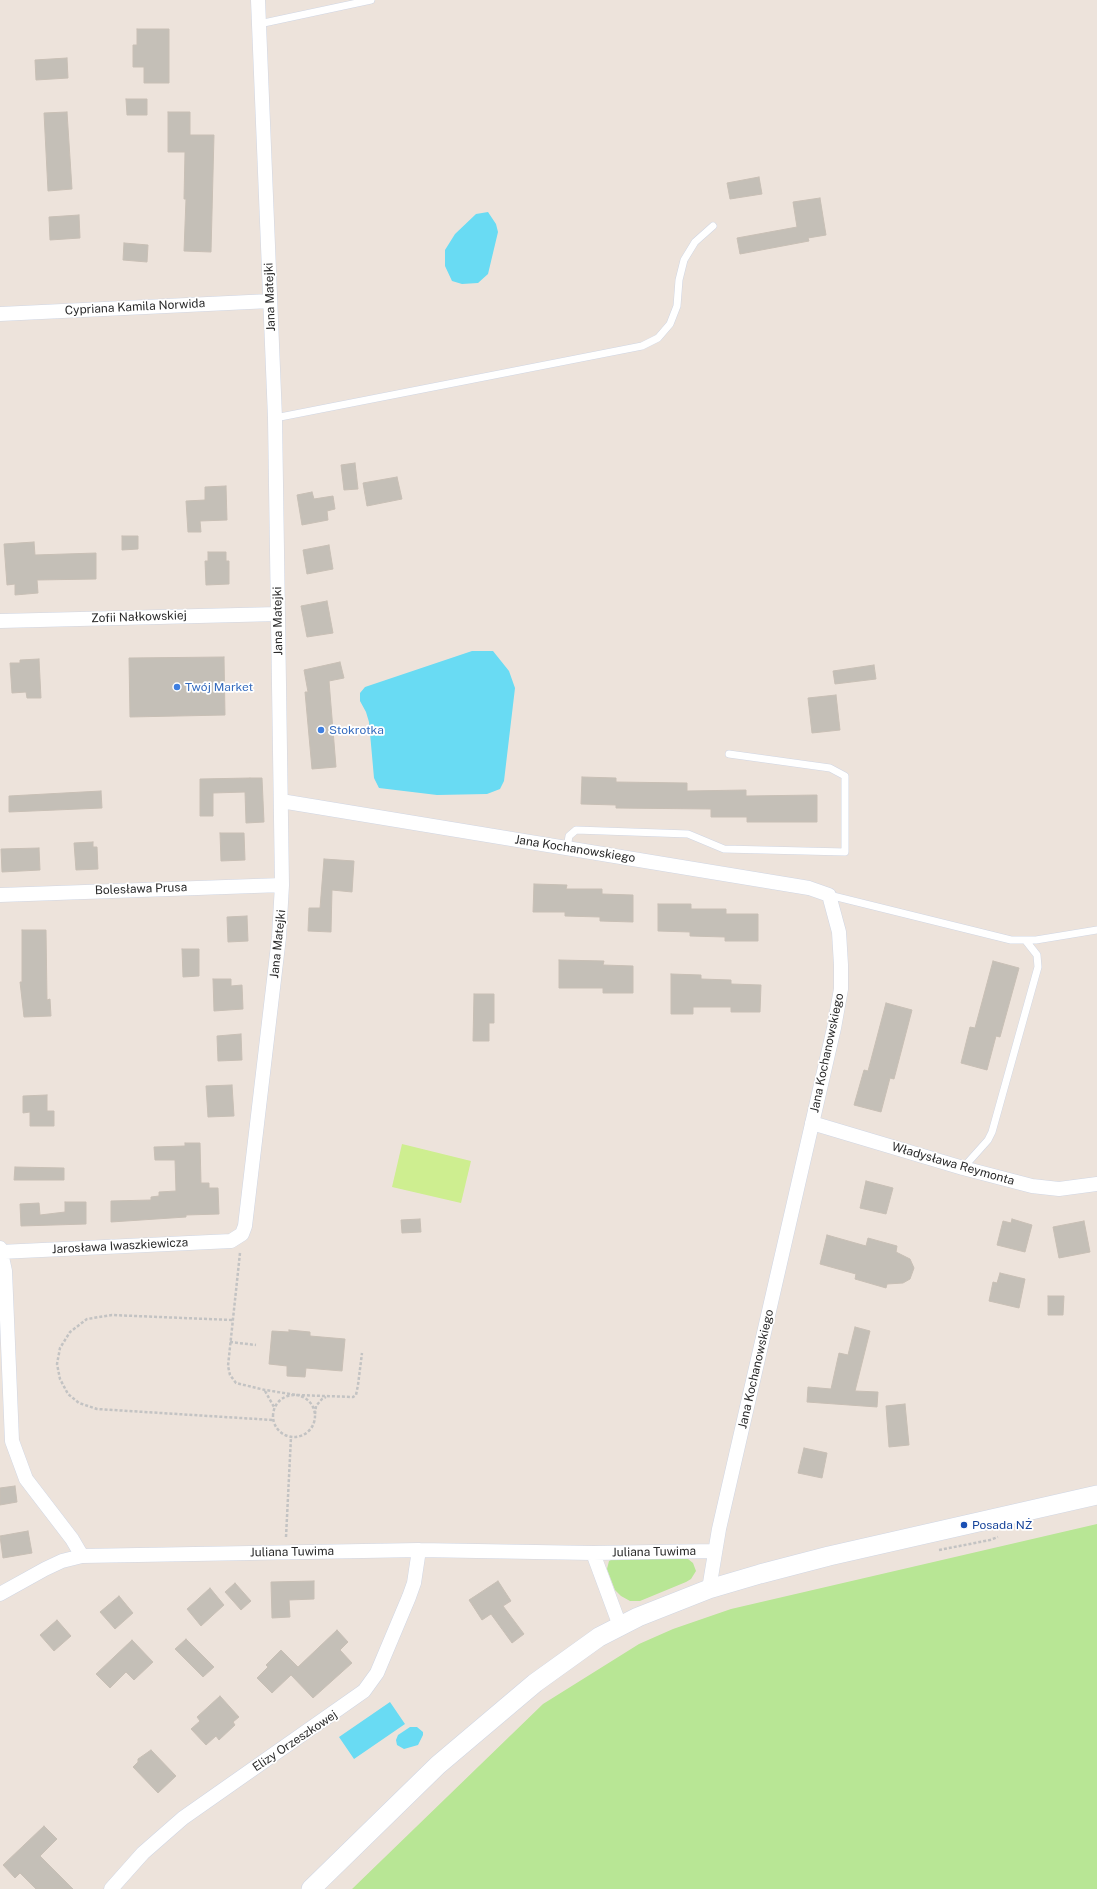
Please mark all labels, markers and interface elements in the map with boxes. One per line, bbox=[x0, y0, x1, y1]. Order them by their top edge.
street label: Jana Matejki bbox=[262, 262, 278, 332]
street label: Cypriana Kamila Norwida bbox=[64, 296, 206, 318]
street label: Jana Matejki bbox=[270, 586, 286, 656]
street label: Zofii Nałkowskiej bbox=[91, 608, 187, 626]
place label: Twój Market bbox=[185, 680, 253, 694]
marker: Twój Market bbox=[172, 682, 182, 692]
place label: Stokrotka bbox=[329, 723, 384, 737]
marker: Stokrotka bbox=[316, 725, 326, 735]
street label: Jana Kochanowskiego bbox=[514, 832, 636, 866]
street label: Bolesława Prusa bbox=[95, 880, 187, 898]
street label: Jana Matejki bbox=[267, 909, 289, 979]
street label: Jana Kochanowskiego bbox=[807, 992, 847, 1114]
street label: Władysława Reymonta bbox=[890, 1140, 1016, 1188]
street label: Jarosława Iwaszkiewicza bbox=[51, 1235, 189, 1257]
street label: Jana Kochanowskiego bbox=[735, 1308, 777, 1430]
place label: Posada NŻ bbox=[972, 1518, 1032, 1532]
marker: Posada NŻ bbox=[959, 1520, 969, 1530]
street label: Juliana Tuwima bbox=[250, 1544, 334, 1560]
street label: Juliana Tuwima bbox=[612, 1544, 696, 1560]
street label: Elizy Orzeszkowej bbox=[250, 1707, 340, 1775]

